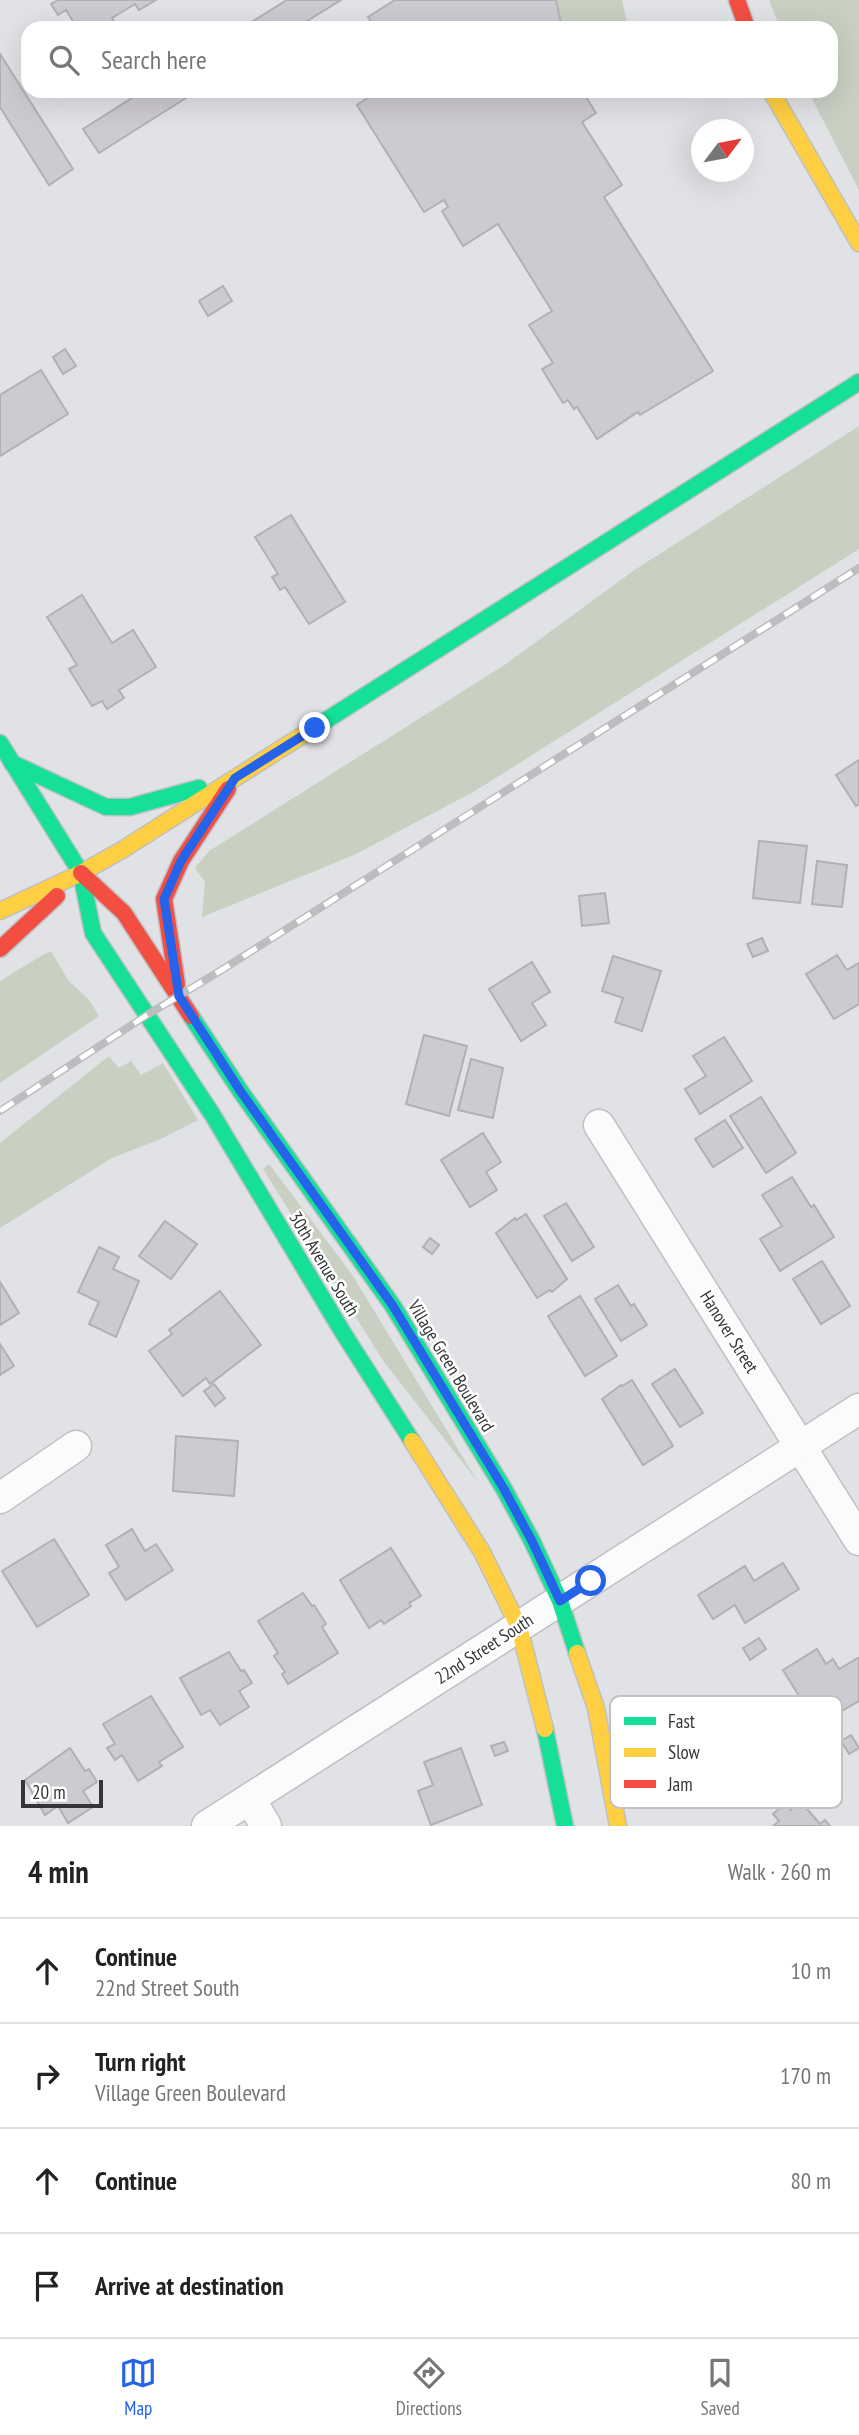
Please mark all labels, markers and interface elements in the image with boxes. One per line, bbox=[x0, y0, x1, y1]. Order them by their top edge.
search box bbox=[21, 21, 838, 98]
icon: search bbox=[45, 41, 83, 79]
text: Search here bbox=[101, 43, 207, 76]
north arrow bbox=[691, 119, 754, 182]
route end bbox=[299, 712, 330, 743]
street label: 30th Avenue South bbox=[284, 1207, 365, 1320]
street label: Hanover Street bbox=[695, 1286, 764, 1377]
street label: Village Green Boulevard bbox=[403, 1295, 500, 1436]
route start bbox=[575, 1565, 606, 1596]
street label: 22nd Street South bbox=[430, 1608, 537, 1689]
legend bbox=[610, 1696, 842, 1808]
text: Fast bbox=[668, 1709, 696, 1733]
text: Slow bbox=[668, 1740, 701, 1764]
text: Jam bbox=[667, 1772, 693, 1796]
scale bar bbox=[21, 1777, 103, 1809]
text: 20 m bbox=[32, 1780, 66, 1804]
text: 4 min bbox=[28, 1852, 89, 1891]
text: Walk · 260 m bbox=[728, 1857, 831, 1886]
text: Continue bbox=[95, 1940, 177, 1973]
icon: ahead bbox=[28, 1952, 66, 1990]
text: 10 m bbox=[790, 1956, 831, 1985]
text: 22nd Street South bbox=[95, 1973, 239, 2002]
text: Turn right bbox=[95, 2045, 186, 2078]
icon: right bbox=[28, 2057, 66, 2095]
text: 170 m bbox=[780, 2061, 831, 2090]
text: Village Green Boulevard bbox=[95, 2078, 286, 2107]
icon: ahead bbox=[28, 2162, 66, 2200]
text: Continue bbox=[95, 2164, 177, 2197]
text: 80 m bbox=[790, 2166, 831, 2195]
icon: arrive bbox=[28, 2267, 66, 2305]
text: Arrive at destination bbox=[95, 2269, 284, 2302]
tab: Map bbox=[119, 2354, 157, 2420]
tab: Directions bbox=[396, 2354, 462, 2420]
tab: Saved bbox=[701, 2354, 740, 2420]

